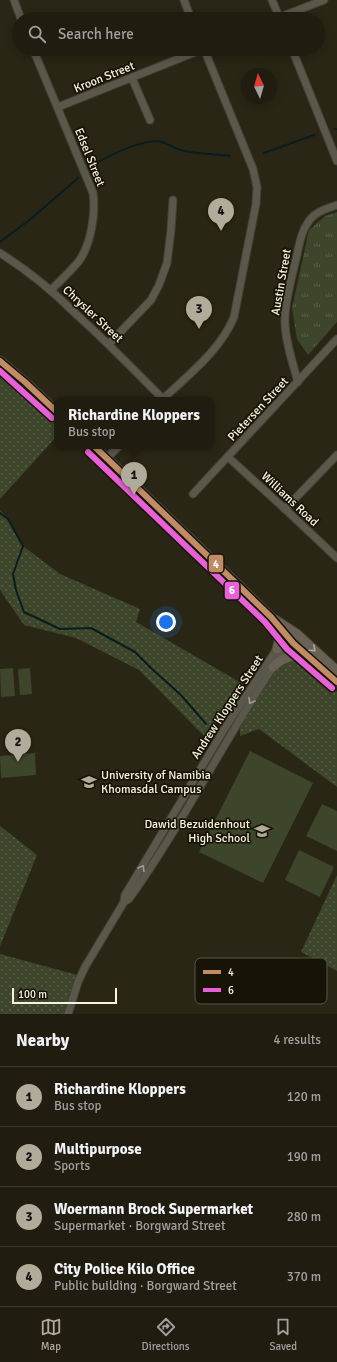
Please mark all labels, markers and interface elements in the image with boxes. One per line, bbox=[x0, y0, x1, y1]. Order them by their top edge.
search box bbox=[12, 12, 325, 56]
icon: search bbox=[26, 23, 48, 45]
text: Search here bbox=[58, 25, 134, 43]
street label: Kroon Street bbox=[72, 58, 137, 96]
north arrow bbox=[241, 68, 277, 104]
street label: Edsel Street bbox=[71, 126, 108, 189]
pin: 4 bbox=[208, 198, 234, 231]
street label: Austin Street bbox=[268, 248, 295, 316]
street label: Chrysler Street bbox=[59, 283, 126, 346]
pin: 3 bbox=[186, 296, 212, 329]
street label: Pietersen Street bbox=[225, 374, 292, 445]
popup bbox=[54, 397, 214, 449]
text: Richardine Kloppers bbox=[68, 406, 200, 424]
text: Bus stop bbox=[68, 424, 115, 440]
pin: 1 bbox=[121, 462, 147, 495]
street label: Williams Road bbox=[258, 469, 321, 530]
line badge: 4 bbox=[208, 554, 224, 573]
text: 4 bbox=[213, 558, 219, 571]
line badge: 6 bbox=[224, 581, 240, 600]
text: 6 bbox=[229, 584, 235, 597]
your location bbox=[156, 612, 176, 632]
one-way arrow bbox=[308, 644, 316, 651]
street label: Andrew Kloppers Street bbox=[188, 653, 267, 762]
one-way arrow bbox=[249, 697, 256, 704]
pin: 2 bbox=[5, 729, 31, 762]
place label: University of Namibia Khomasdal Campus bbox=[101, 768, 211, 797]
school or university icon: University of Namibia Khomasdal Campus bbox=[80, 773, 98, 791]
place label: Dawid Bezuidenhout High School bbox=[144, 817, 250, 846]
school or university icon: Dawid Bezuidenhout High School bbox=[253, 822, 271, 840]
one-way arrow bbox=[137, 865, 144, 872]
legend bbox=[195, 958, 327, 1004]
text: 4 bbox=[228, 966, 234, 979]
text: 6 bbox=[228, 984, 234, 997]
scale bar bbox=[12, 986, 117, 1005]
text: 100 m bbox=[18, 988, 47, 1001]
text: Nearby bbox=[16, 1030, 69, 1051]
text: 4 results bbox=[273, 1032, 321, 1048]
text: Richardine Kloppers bbox=[54, 1080, 186, 1098]
text: 1 bbox=[25, 1089, 33, 1105]
text: 120 m bbox=[287, 1089, 321, 1105]
text: Bus stop bbox=[54, 1098, 101, 1114]
text: Multipurpose bbox=[54, 1140, 142, 1158]
text: 2 bbox=[25, 1149, 33, 1165]
text: 190 m bbox=[287, 1149, 321, 1165]
text: Sports bbox=[54, 1158, 90, 1174]
text: Woermann Brock Supermarket bbox=[54, 1200, 253, 1218]
text: 3 bbox=[25, 1209, 33, 1225]
text: 280 m bbox=[287, 1209, 321, 1225]
text: Supermarket · Borgward Street bbox=[54, 1218, 226, 1234]
text: City Police Kilo Office bbox=[54, 1260, 195, 1278]
text: 4 bbox=[25, 1269, 33, 1285]
text: 370 m bbox=[287, 1269, 321, 1285]
text: Public building · Borgward Street bbox=[54, 1278, 237, 1294]
tab: Map bbox=[40, 1316, 62, 1353]
tab: Directions bbox=[142, 1316, 190, 1353]
tab: Saved bbox=[269, 1316, 297, 1353]

